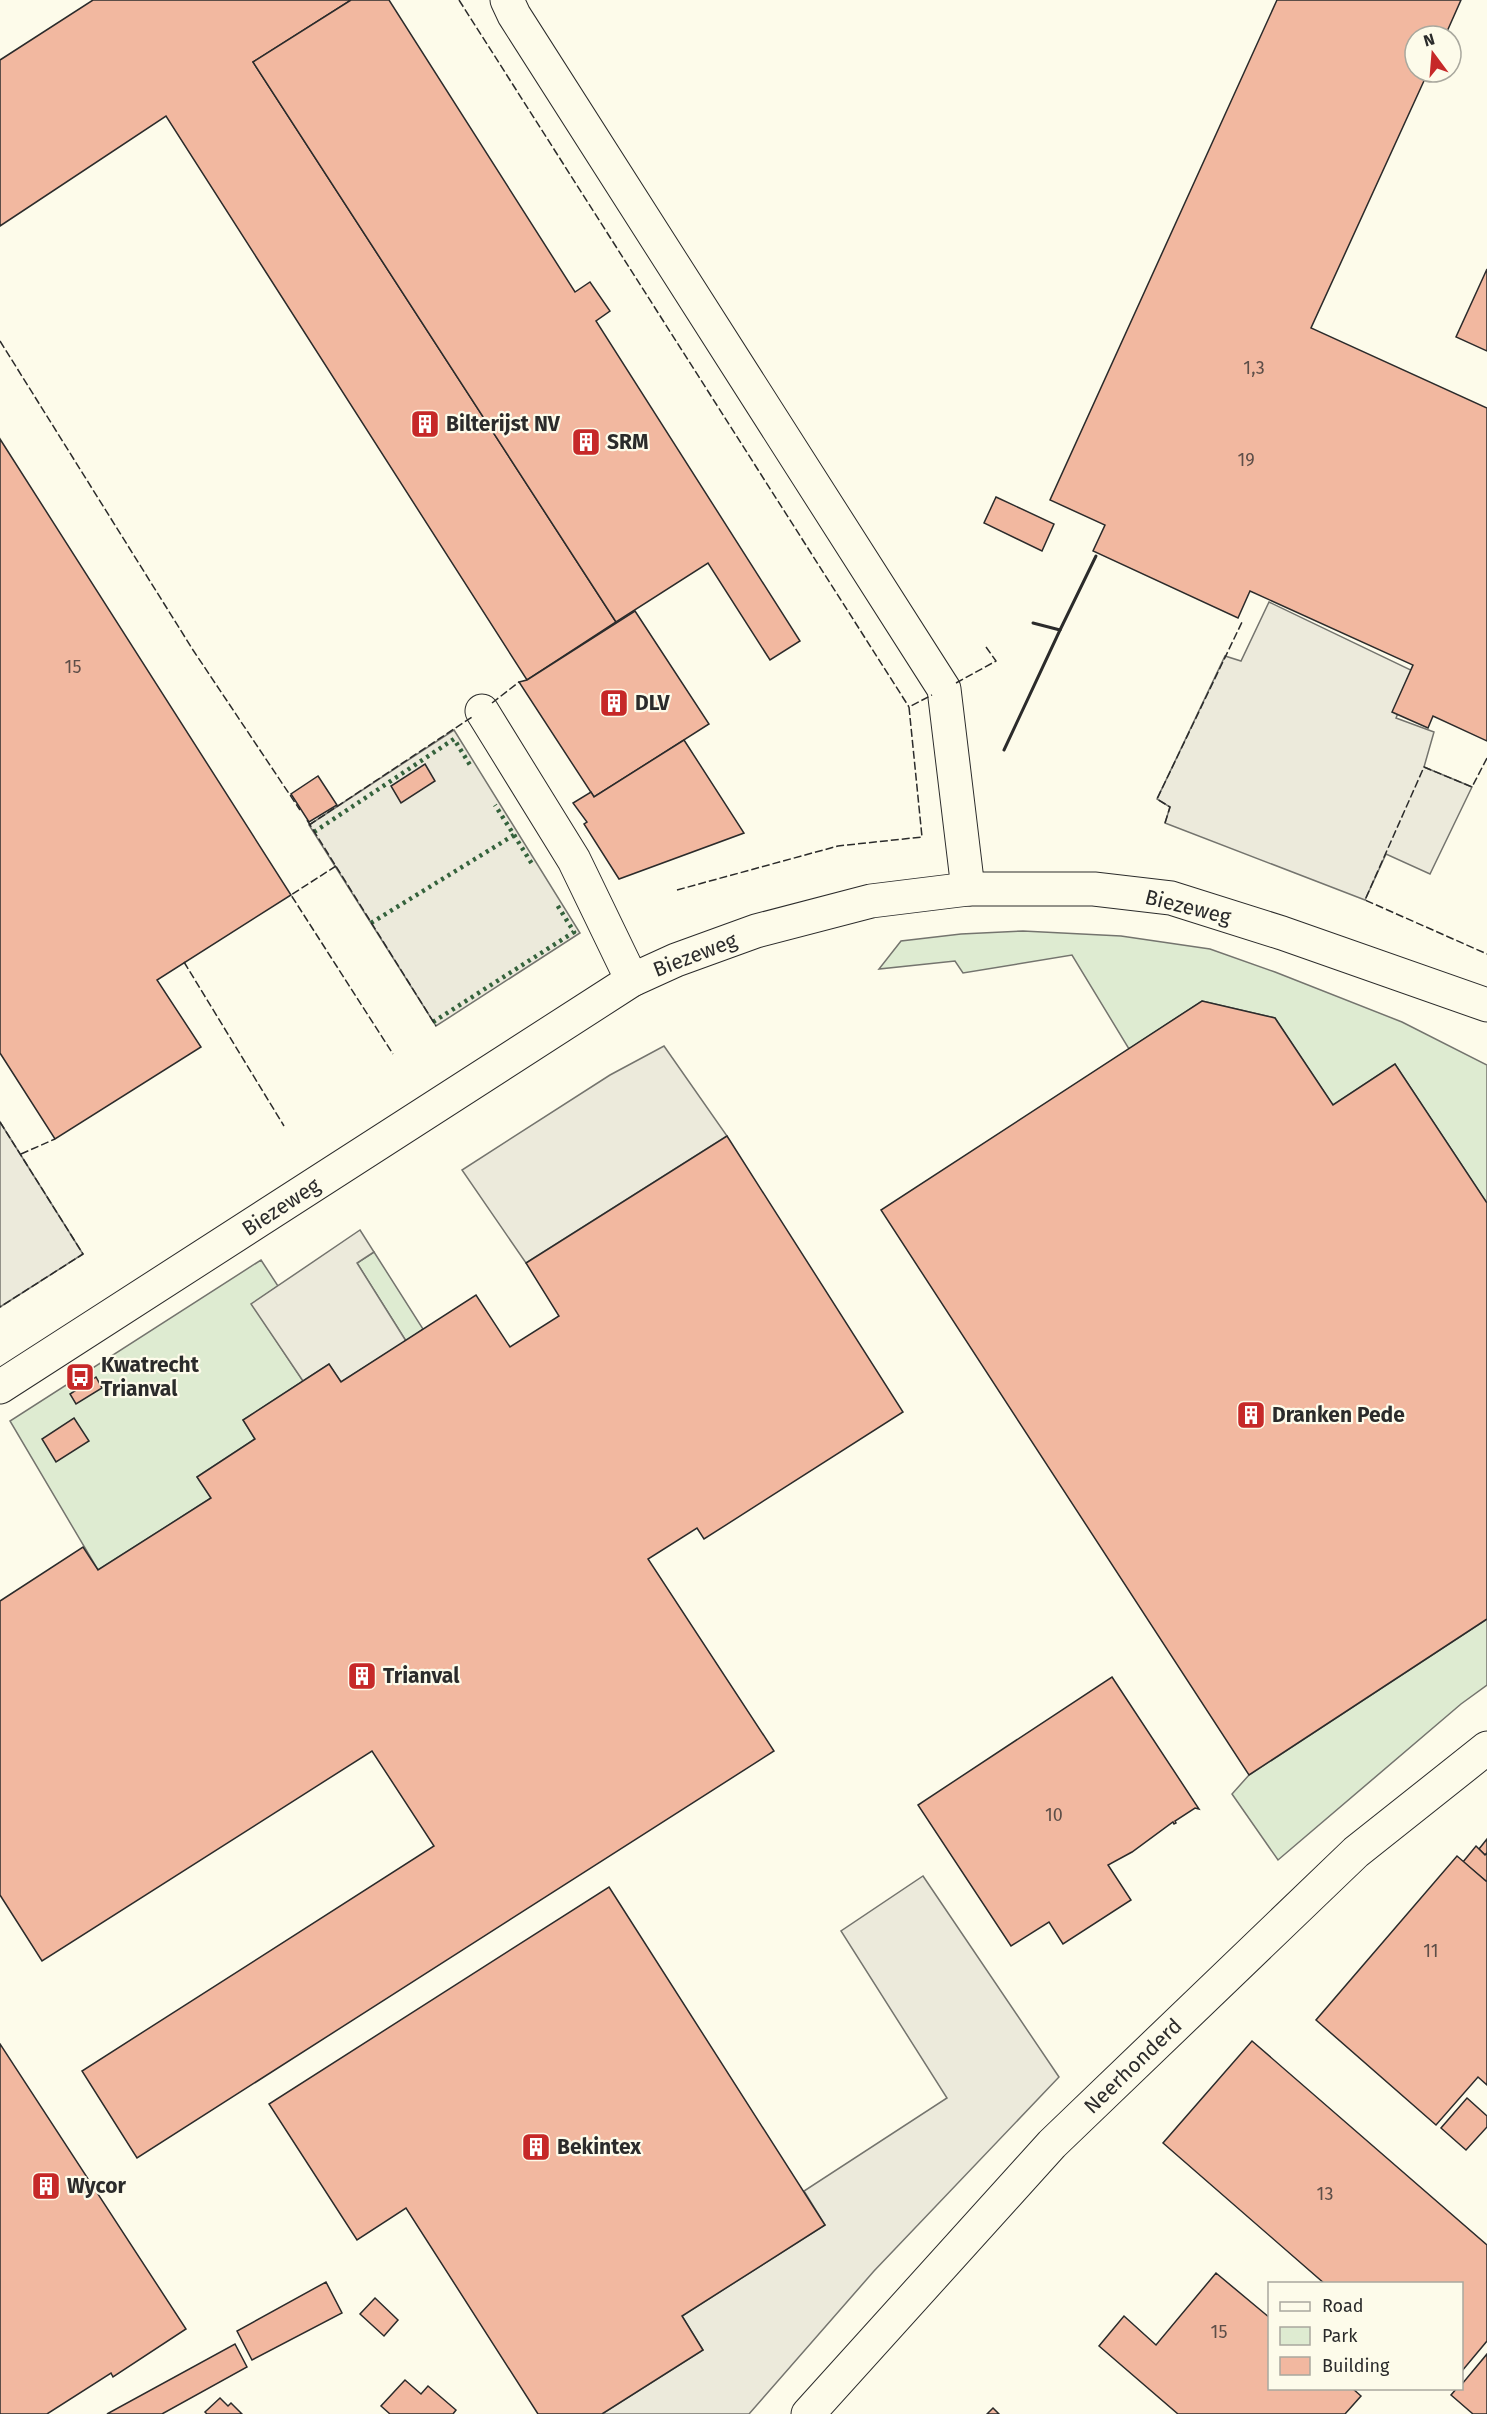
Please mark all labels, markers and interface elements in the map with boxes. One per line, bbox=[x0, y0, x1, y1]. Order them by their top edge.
north arrow bbox=[1403, 24, 1463, 84]
text: N bbox=[1421, 29, 1437, 51]
house number: 1,3 bbox=[1243, 357, 1265, 379]
building icon: Bilterijst NV bbox=[409, 408, 441, 440]
place label: Bilterijst NV bbox=[446, 411, 561, 437]
building icon: SRM bbox=[570, 426, 602, 458]
place label: SRM bbox=[607, 429, 648, 455]
house number: 19 bbox=[1237, 449, 1255, 471]
house number: 15 bbox=[65, 656, 81, 678]
building icon: DLV bbox=[598, 687, 630, 719]
place label: DLV bbox=[635, 690, 671, 716]
street label: Biezeweg bbox=[1142, 884, 1234, 930]
street label: Biezeweg bbox=[649, 927, 741, 983]
street label: Biezeweg bbox=[237, 1172, 325, 1242]
place label: Kwatrecht Trianval bbox=[101, 1352, 200, 1402]
bus stop icon: Kwatrecht Trianval bbox=[64, 1361, 96, 1393]
building icon: Dranken Pede bbox=[1235, 1399, 1267, 1431]
place label: Dranken Pede bbox=[1272, 1402, 1405, 1428]
building icon: Trianval bbox=[346, 1660, 378, 1692]
place label: Trianval bbox=[383, 1663, 460, 1689]
house number: 10 bbox=[1045, 1804, 1063, 1826]
house number: 11 bbox=[1423, 1940, 1439, 1962]
street label: Neerhonderd bbox=[1079, 2013, 1187, 2119]
building icon: Bekintex bbox=[520, 2131, 552, 2163]
place label: Bekintex bbox=[557, 2134, 641, 2160]
building icon: Wycor bbox=[30, 2170, 62, 2202]
place label: Wycor bbox=[67, 2173, 126, 2199]
house number: 13 bbox=[1317, 2183, 1333, 2205]
legend bbox=[1268, 2282, 1463, 2390]
text: Road bbox=[1322, 2295, 1364, 2317]
house number: 15 bbox=[1211, 2321, 1227, 2343]
text: Park bbox=[1322, 2325, 1358, 2347]
text: Building bbox=[1322, 2355, 1390, 2377]

